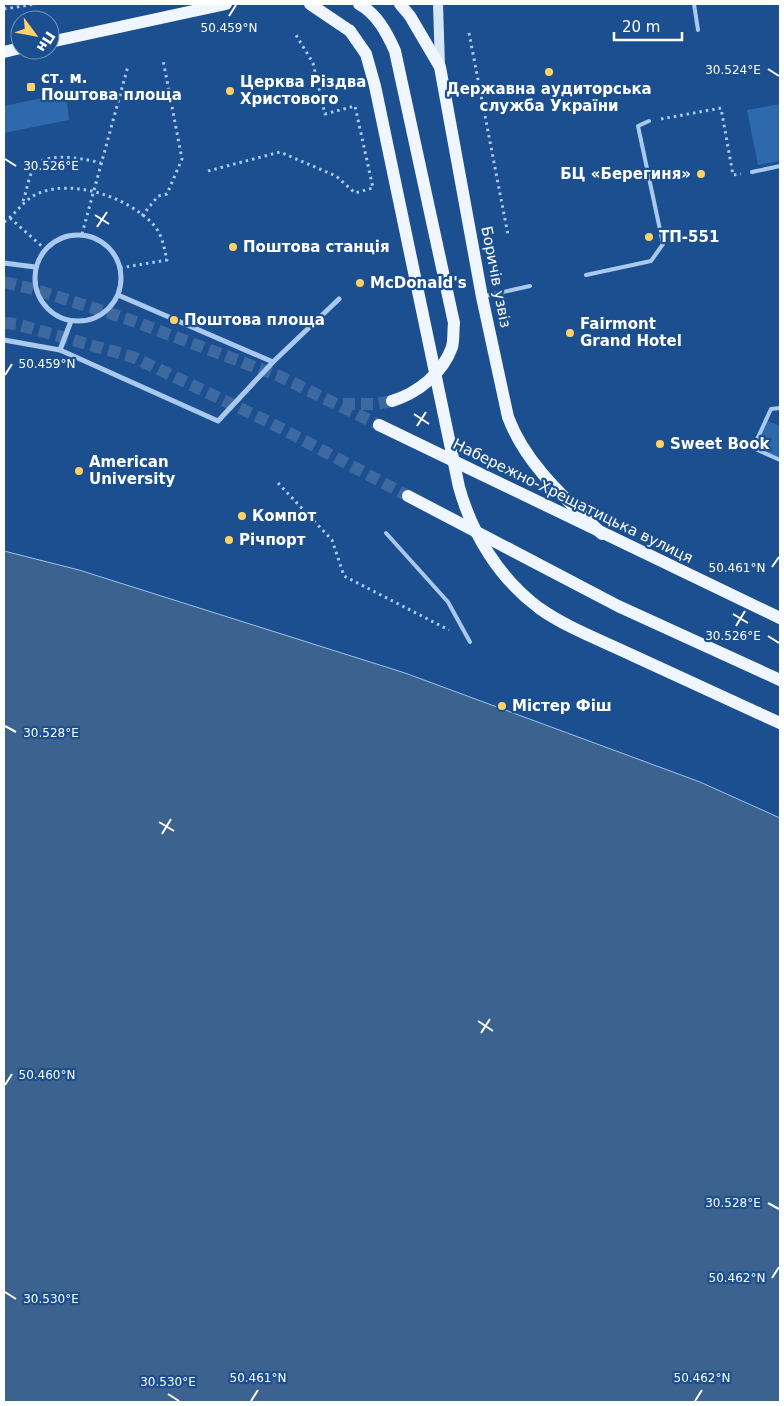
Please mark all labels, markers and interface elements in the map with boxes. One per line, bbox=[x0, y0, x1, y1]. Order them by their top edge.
north arrow bbox=[10, 10, 60, 60]
scale bar bbox=[614, 10, 682, 42]
text: 20 m bbox=[622, 18, 660, 36]
text: 50.459°N bbox=[201, 21, 257, 35]
text: Пн bbox=[34, 29, 58, 55]
text: 30.524°E bbox=[705, 63, 761, 77]
marker: Державна аудиторська служба України bbox=[543, 66, 555, 78]
place label: ст. м. Поштова площа bbox=[41, 69, 182, 104]
place label: Церква Різдва Христового bbox=[240, 73, 366, 108]
place label: Державна аудиторська служба України bbox=[446, 80, 652, 115]
marker: ст. м. Поштова площа bbox=[25, 81, 37, 93]
marker: Церква Різдва Христового bbox=[224, 85, 236, 97]
text: 30.526°E bbox=[23, 159, 79, 173]
place label: БЦ «Берегиня» bbox=[560, 165, 691, 183]
marker: БЦ «Берегиня» bbox=[695, 168, 707, 180]
street label: Боричів узвіз bbox=[477, 225, 515, 329]
place label: ТП-551 bbox=[659, 228, 719, 246]
marker: ТП-551 bbox=[643, 231, 655, 243]
place label: Поштова станція bbox=[243, 238, 390, 256]
marker: Поштова станція bbox=[227, 241, 239, 253]
place label: McDonald's bbox=[370, 274, 467, 292]
marker: McDonald's bbox=[354, 277, 366, 289]
place label: Поштова площа bbox=[184, 311, 325, 329]
marker: Поштова площа bbox=[168, 314, 180, 326]
place label: Fairmont Grand Hotel bbox=[580, 315, 682, 350]
marker: Fairmont Grand Hotel bbox=[564, 327, 576, 339]
text: 50.459°N bbox=[19, 357, 75, 371]
street label: Набережно-Хрещатицька вулиця bbox=[450, 435, 696, 567]
place label: Sweet Book bbox=[670, 435, 770, 453]
marker: Sweet Book bbox=[654, 438, 666, 450]
place label: American University bbox=[89, 453, 176, 488]
marker: American University bbox=[73, 465, 85, 477]
place label: Компот bbox=[252, 507, 316, 525]
marker: Компот bbox=[236, 510, 248, 522]
place label: Річпорт bbox=[239, 531, 306, 549]
marker: Річпорт bbox=[223, 534, 235, 546]
text: 50.461°N bbox=[709, 561, 765, 575]
text: 30.526°E bbox=[705, 629, 761, 643]
place label: Містер Фіш bbox=[512, 697, 612, 715]
marker: Містер Фіш bbox=[496, 700, 508, 712]
text: 30.528°E bbox=[23, 726, 79, 740]
text: 50.460°N bbox=[19, 1068, 75, 1082]
text: 30.528°E bbox=[705, 1196, 761, 1210]
text: 50.462°N bbox=[709, 1271, 765, 1285]
text: 30.530°E bbox=[23, 1292, 79, 1306]
text: 50.461°N bbox=[230, 1371, 286, 1385]
text: 50.462°N bbox=[674, 1371, 730, 1385]
text: 30.530°E bbox=[140, 1375, 196, 1389]

